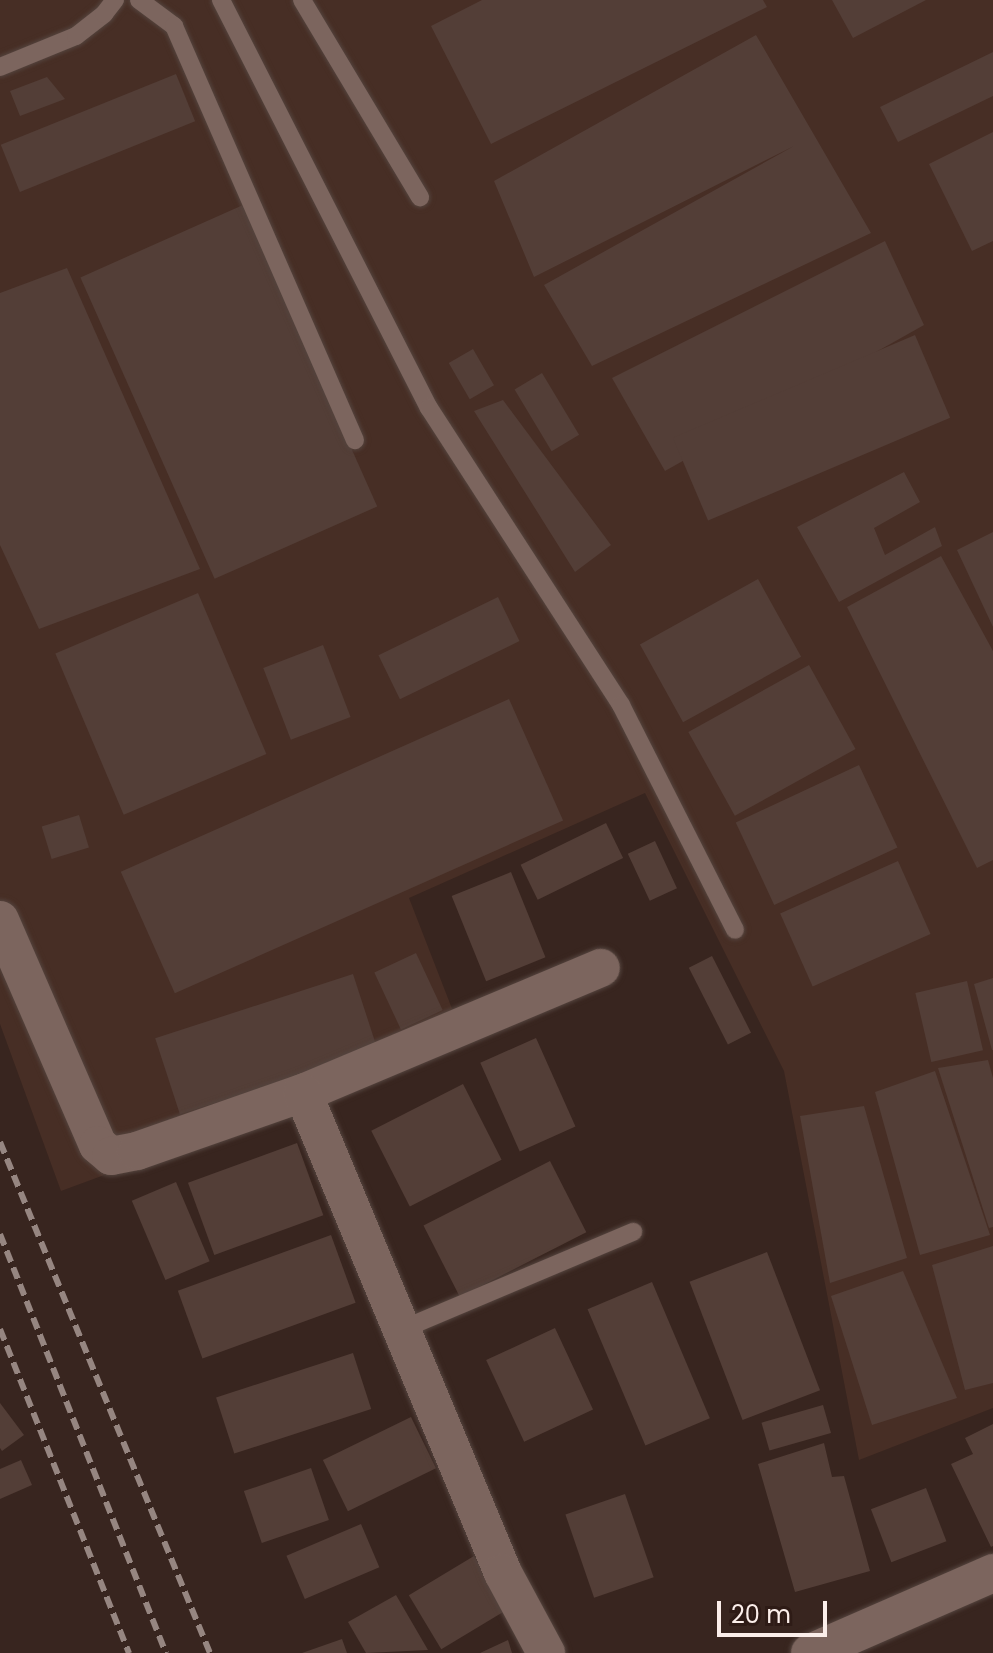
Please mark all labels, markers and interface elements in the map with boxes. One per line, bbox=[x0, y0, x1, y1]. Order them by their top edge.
scale bar bbox=[721, 1585, 831, 1635]
text: 20 m bbox=[731, 1598, 791, 1631]

